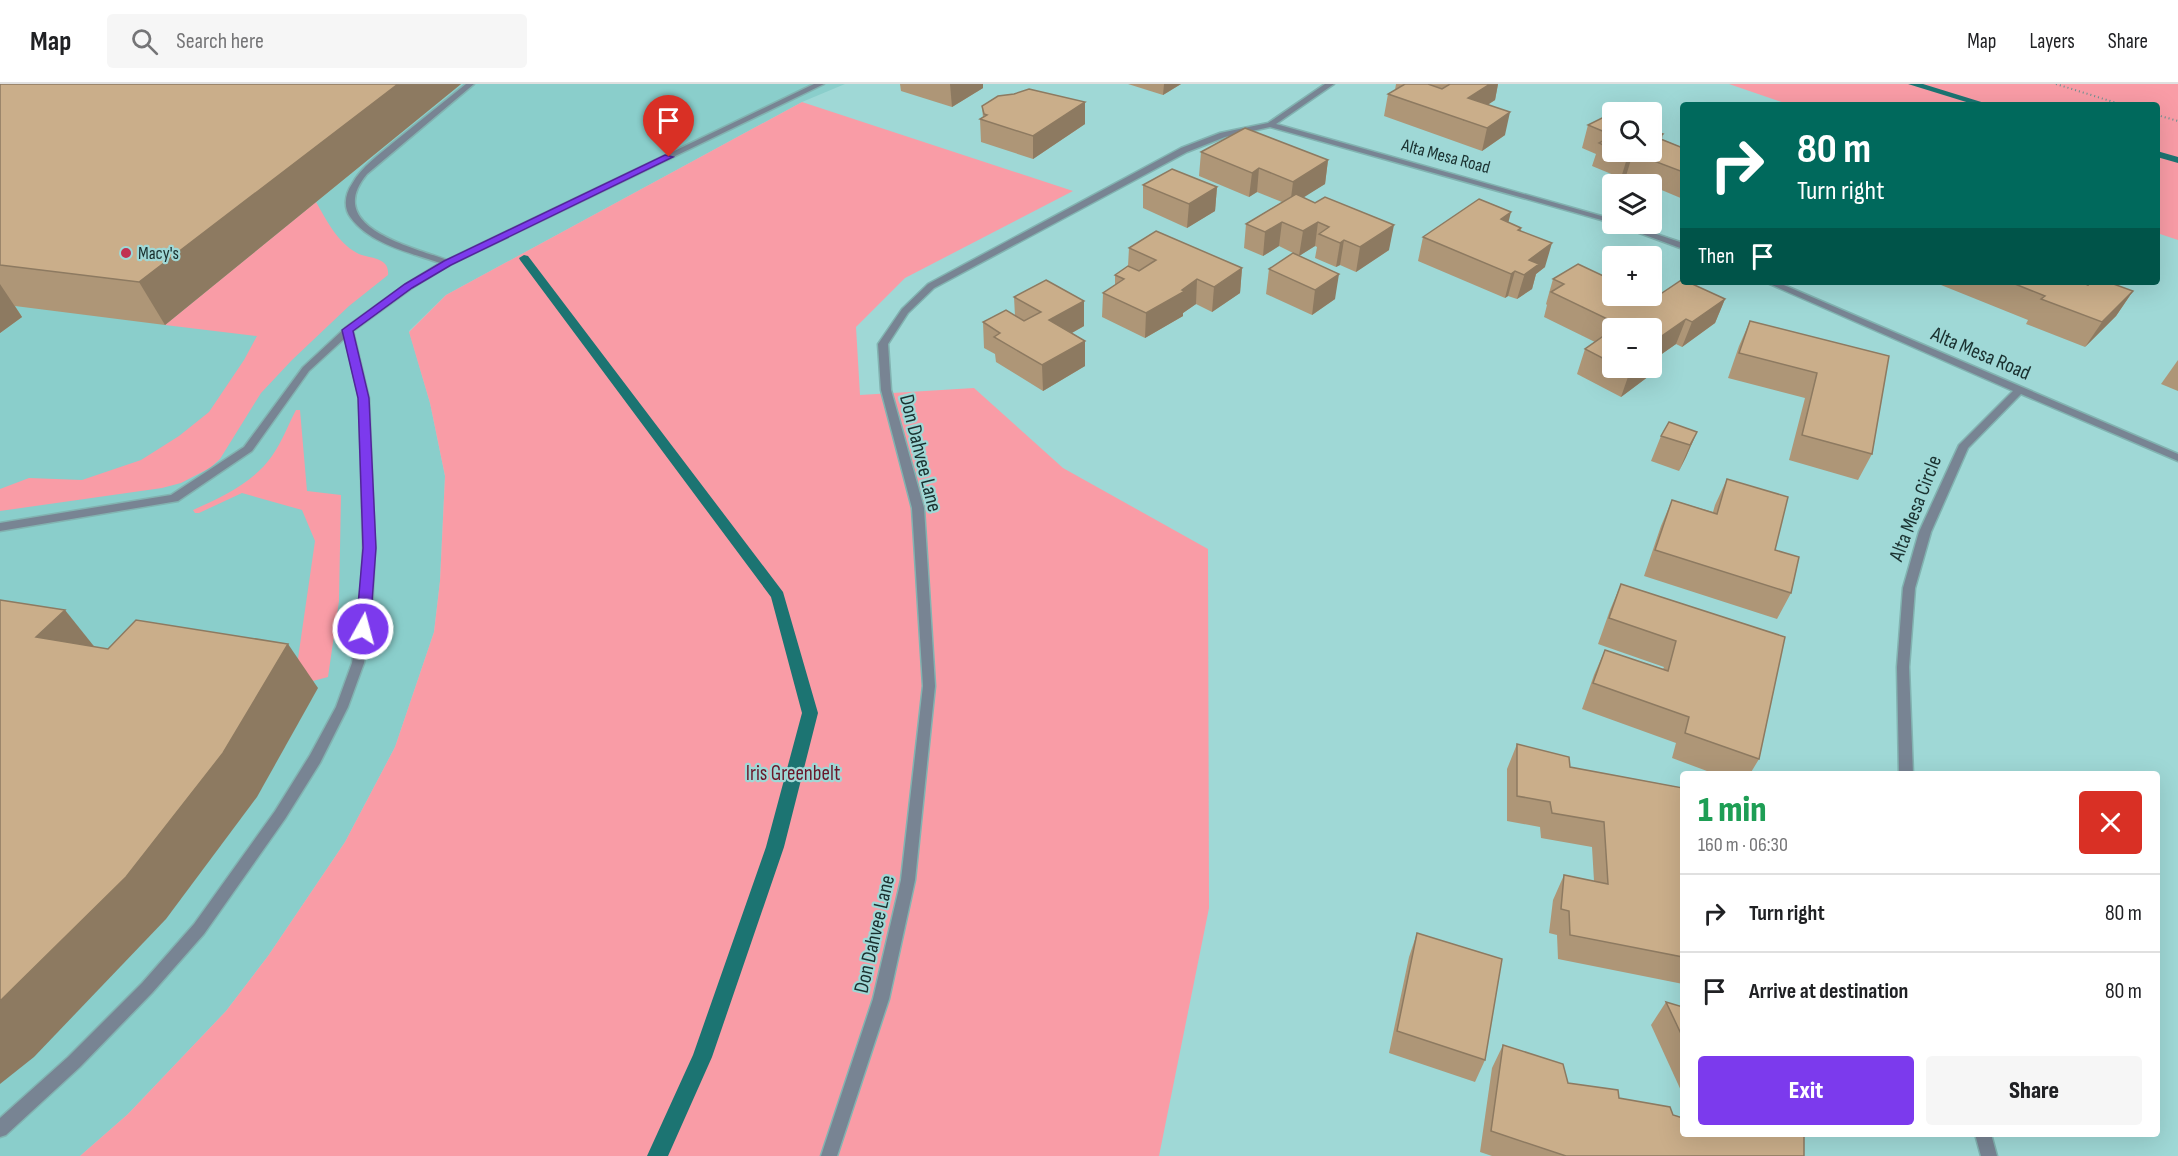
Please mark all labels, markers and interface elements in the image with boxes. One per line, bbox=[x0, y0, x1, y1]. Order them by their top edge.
search box bbox=[107, 14, 527, 68]
text: Map bbox=[30, 25, 71, 58]
icon: search bbox=[128, 25, 161, 58]
text: Search here bbox=[176, 28, 264, 55]
text: Map bbox=[1967, 29, 1996, 54]
text: Layers bbox=[2029, 29, 2075, 54]
text: Share bbox=[2108, 29, 2148, 54]
pin bbox=[643, 95, 694, 157]
map controls bbox=[1602, 102, 1662, 378]
button: search bbox=[1602, 102, 1662, 162]
icon: arrive bbox=[652, 104, 685, 137]
text: 80 m bbox=[1797, 124, 1871, 175]
icon: right bbox=[1698, 126, 1776, 204]
street label: Alta Mesa Road bbox=[1398, 134, 1492, 178]
button: layers bbox=[1602, 174, 1662, 234]
text: Turn right bbox=[1797, 175, 1884, 207]
icon: arrive bbox=[1746, 240, 1779, 273]
place label: Macy's bbox=[138, 243, 179, 264]
text: Then bbox=[1698, 243, 1734, 270]
marker: Macy's bbox=[119, 246, 133, 260]
button: + bbox=[1602, 246, 1662, 306]
button: − bbox=[1602, 318, 1662, 378]
street label: Alta Mesa Road bbox=[1926, 321, 2034, 386]
street label: Don Dahvee Lane bbox=[894, 392, 947, 514]
street label: Alta Mesa Circle bbox=[1884, 452, 1947, 566]
position arrow bbox=[331, 597, 395, 661]
park label: Iris Greenbelt bbox=[746, 761, 840, 786]
text: 1 min bbox=[1698, 789, 1766, 832]
button: close bbox=[2079, 791, 2142, 854]
text: 160 m · 06:30 bbox=[1698, 833, 1788, 857]
street label: Don Dahvee Lane bbox=[849, 873, 900, 995]
icon: right bbox=[1698, 897, 1731, 930]
text: Turn right bbox=[1749, 900, 1825, 927]
text: 80 m bbox=[2105, 900, 2142, 927]
icon: arrive bbox=[1698, 975, 1731, 1008]
text: Arrive at destination bbox=[1749, 978, 1908, 1005]
text: 80 m bbox=[2105, 978, 2142, 1005]
button: Exit bbox=[1698, 1056, 1914, 1125]
button: Share bbox=[1926, 1056, 2142, 1125]

